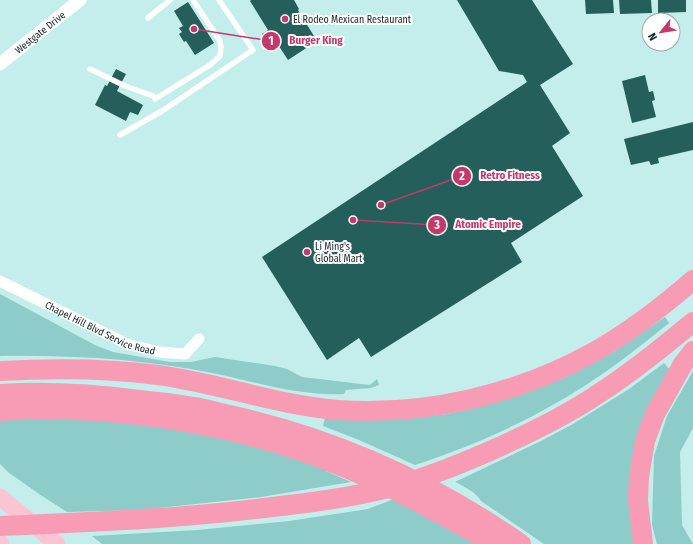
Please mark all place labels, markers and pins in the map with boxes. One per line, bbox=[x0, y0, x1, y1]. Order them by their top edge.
marker: El Rodeo Mexican Restaurant bbox=[280, 14, 290, 24]
place label: El Rodeo Mexican Restaurant bbox=[293, 14, 412, 26]
callout: Burger King bbox=[261, 29, 350, 52]
callout: Retro Fitness bbox=[452, 164, 548, 187]
callout: Atomic Empire bbox=[427, 213, 529, 236]
place label: Li Ming's Global Mart bbox=[315, 241, 363, 265]
marker: Li Ming's Global Mart bbox=[302, 247, 312, 257]

